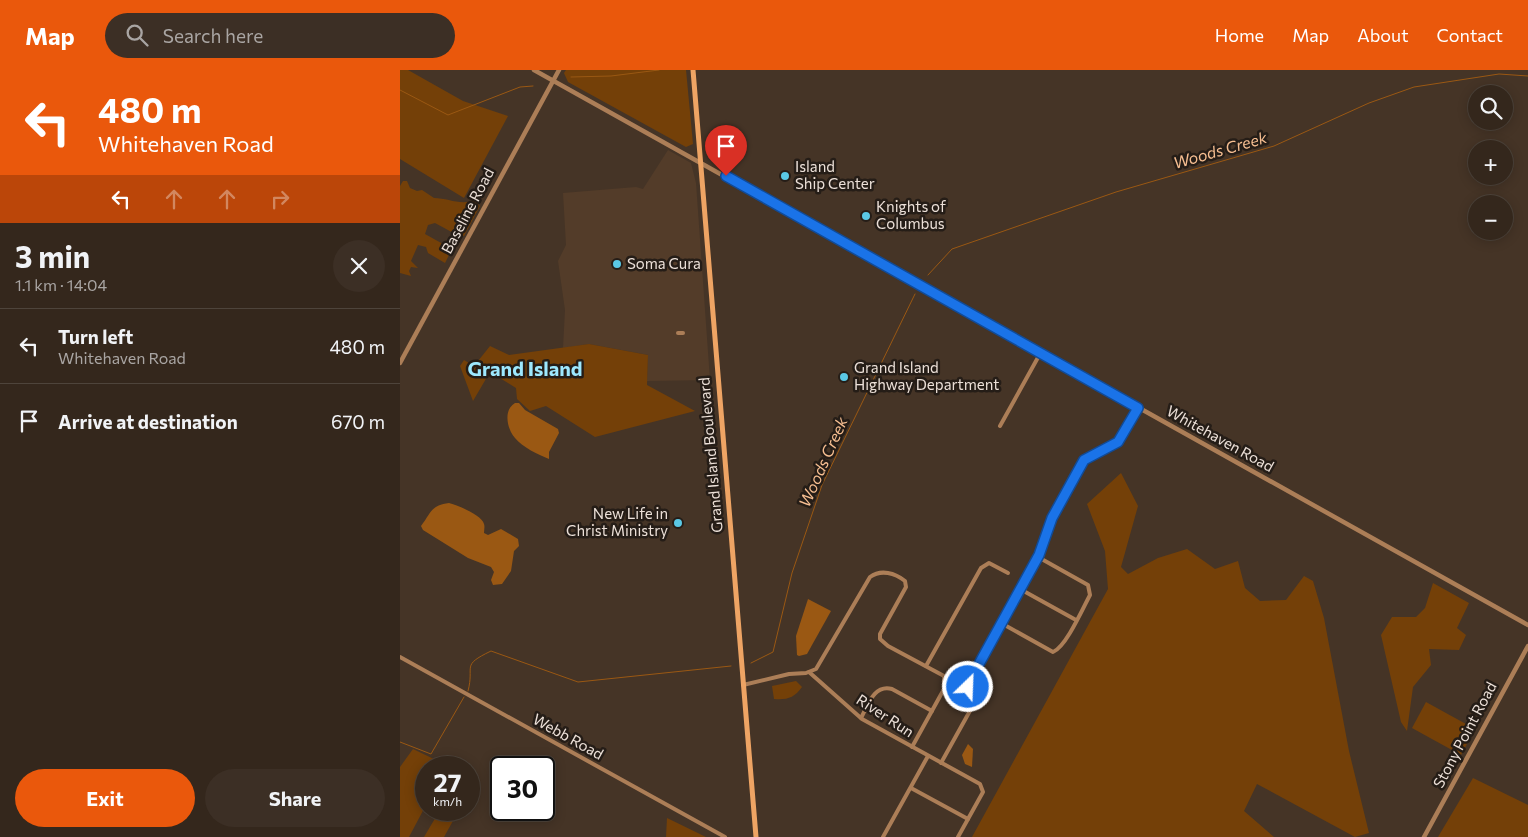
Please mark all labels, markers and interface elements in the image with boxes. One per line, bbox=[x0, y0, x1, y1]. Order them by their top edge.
search box bbox=[105, 13, 455, 58]
text: Map bbox=[25, 21, 75, 50]
icon: search bbox=[123, 21, 151, 49]
text: Search here bbox=[163, 24, 263, 47]
text: Home bbox=[1215, 24, 1264, 46]
text: Map bbox=[1292, 24, 1329, 46]
text: About bbox=[1357, 24, 1409, 46]
text: Contact bbox=[1437, 24, 1503, 46]
map controls bbox=[1468, 85, 1513, 240]
button: search bbox=[1468, 85, 1513, 130]
text: 480 m bbox=[98, 87, 202, 130]
icon: left bbox=[15, 90, 80, 155]
pin bbox=[705, 125, 747, 176]
water label: Woods Creek bbox=[1171, 127, 1269, 172]
text: Whitehaven Road bbox=[98, 130, 274, 157]
icon: arrive bbox=[712, 132, 740, 160]
button: + bbox=[1468, 140, 1513, 185]
place label: Island Ship Center bbox=[795, 157, 875, 192]
street label: Baseline Road bbox=[437, 165, 497, 256]
marker: Island Ship Center bbox=[779, 170, 791, 182]
icon: left bbox=[107, 185, 135, 213]
icon: ahead bbox=[160, 185, 188, 213]
icon: ahead bbox=[213, 185, 241, 213]
icon: right bbox=[266, 185, 294, 213]
button: − bbox=[1468, 195, 1513, 240]
place label: Knights of Columbus bbox=[876, 197, 946, 232]
marker: Knights of Columbus bbox=[860, 210, 872, 222]
text: 3 min bbox=[15, 237, 90, 274]
button: close bbox=[333, 240, 385, 292]
place label: Soma Cura bbox=[627, 254, 701, 272]
marker: Soma Cura bbox=[611, 258, 623, 270]
text: 1.1 km · 14:04 bbox=[15, 275, 107, 294]
text: Turn left bbox=[58, 325, 133, 348]
icon: left bbox=[15, 332, 43, 360]
text: 480 m bbox=[329, 335, 385, 358]
text: Whitehaven Road bbox=[58, 348, 186, 367]
district label: Grand Island bbox=[467, 356, 583, 380]
place label: Grand Island Highway Department bbox=[854, 358, 999, 393]
marker: Grand Island Highway Department bbox=[838, 371, 850, 383]
street label: Grand Island Boulevard bbox=[694, 377, 726, 534]
street label: Whitehaven Road bbox=[1164, 401, 1277, 475]
icon: arrive bbox=[15, 407, 43, 435]
text: Arrive at destination bbox=[58, 410, 238, 433]
text: 670 m bbox=[331, 410, 385, 433]
water label: Woods Creek bbox=[794, 413, 851, 510]
place label: New Life in Christ Ministry bbox=[566, 504, 668, 539]
marker: New Life in Christ Ministry bbox=[672, 517, 684, 529]
position arrow bbox=[941, 660, 993, 712]
street label: Stony Point Road bbox=[1429, 679, 1500, 791]
street label: River Run bbox=[853, 690, 918, 740]
street label: Webb Road bbox=[530, 709, 607, 763]
speed limit sign: 30 bbox=[490, 756, 555, 821]
text: 27 bbox=[434, 767, 461, 797]
button: Exit bbox=[15, 769, 195, 827]
button: Share bbox=[205, 769, 385, 827]
text: km/h bbox=[433, 794, 462, 808]

